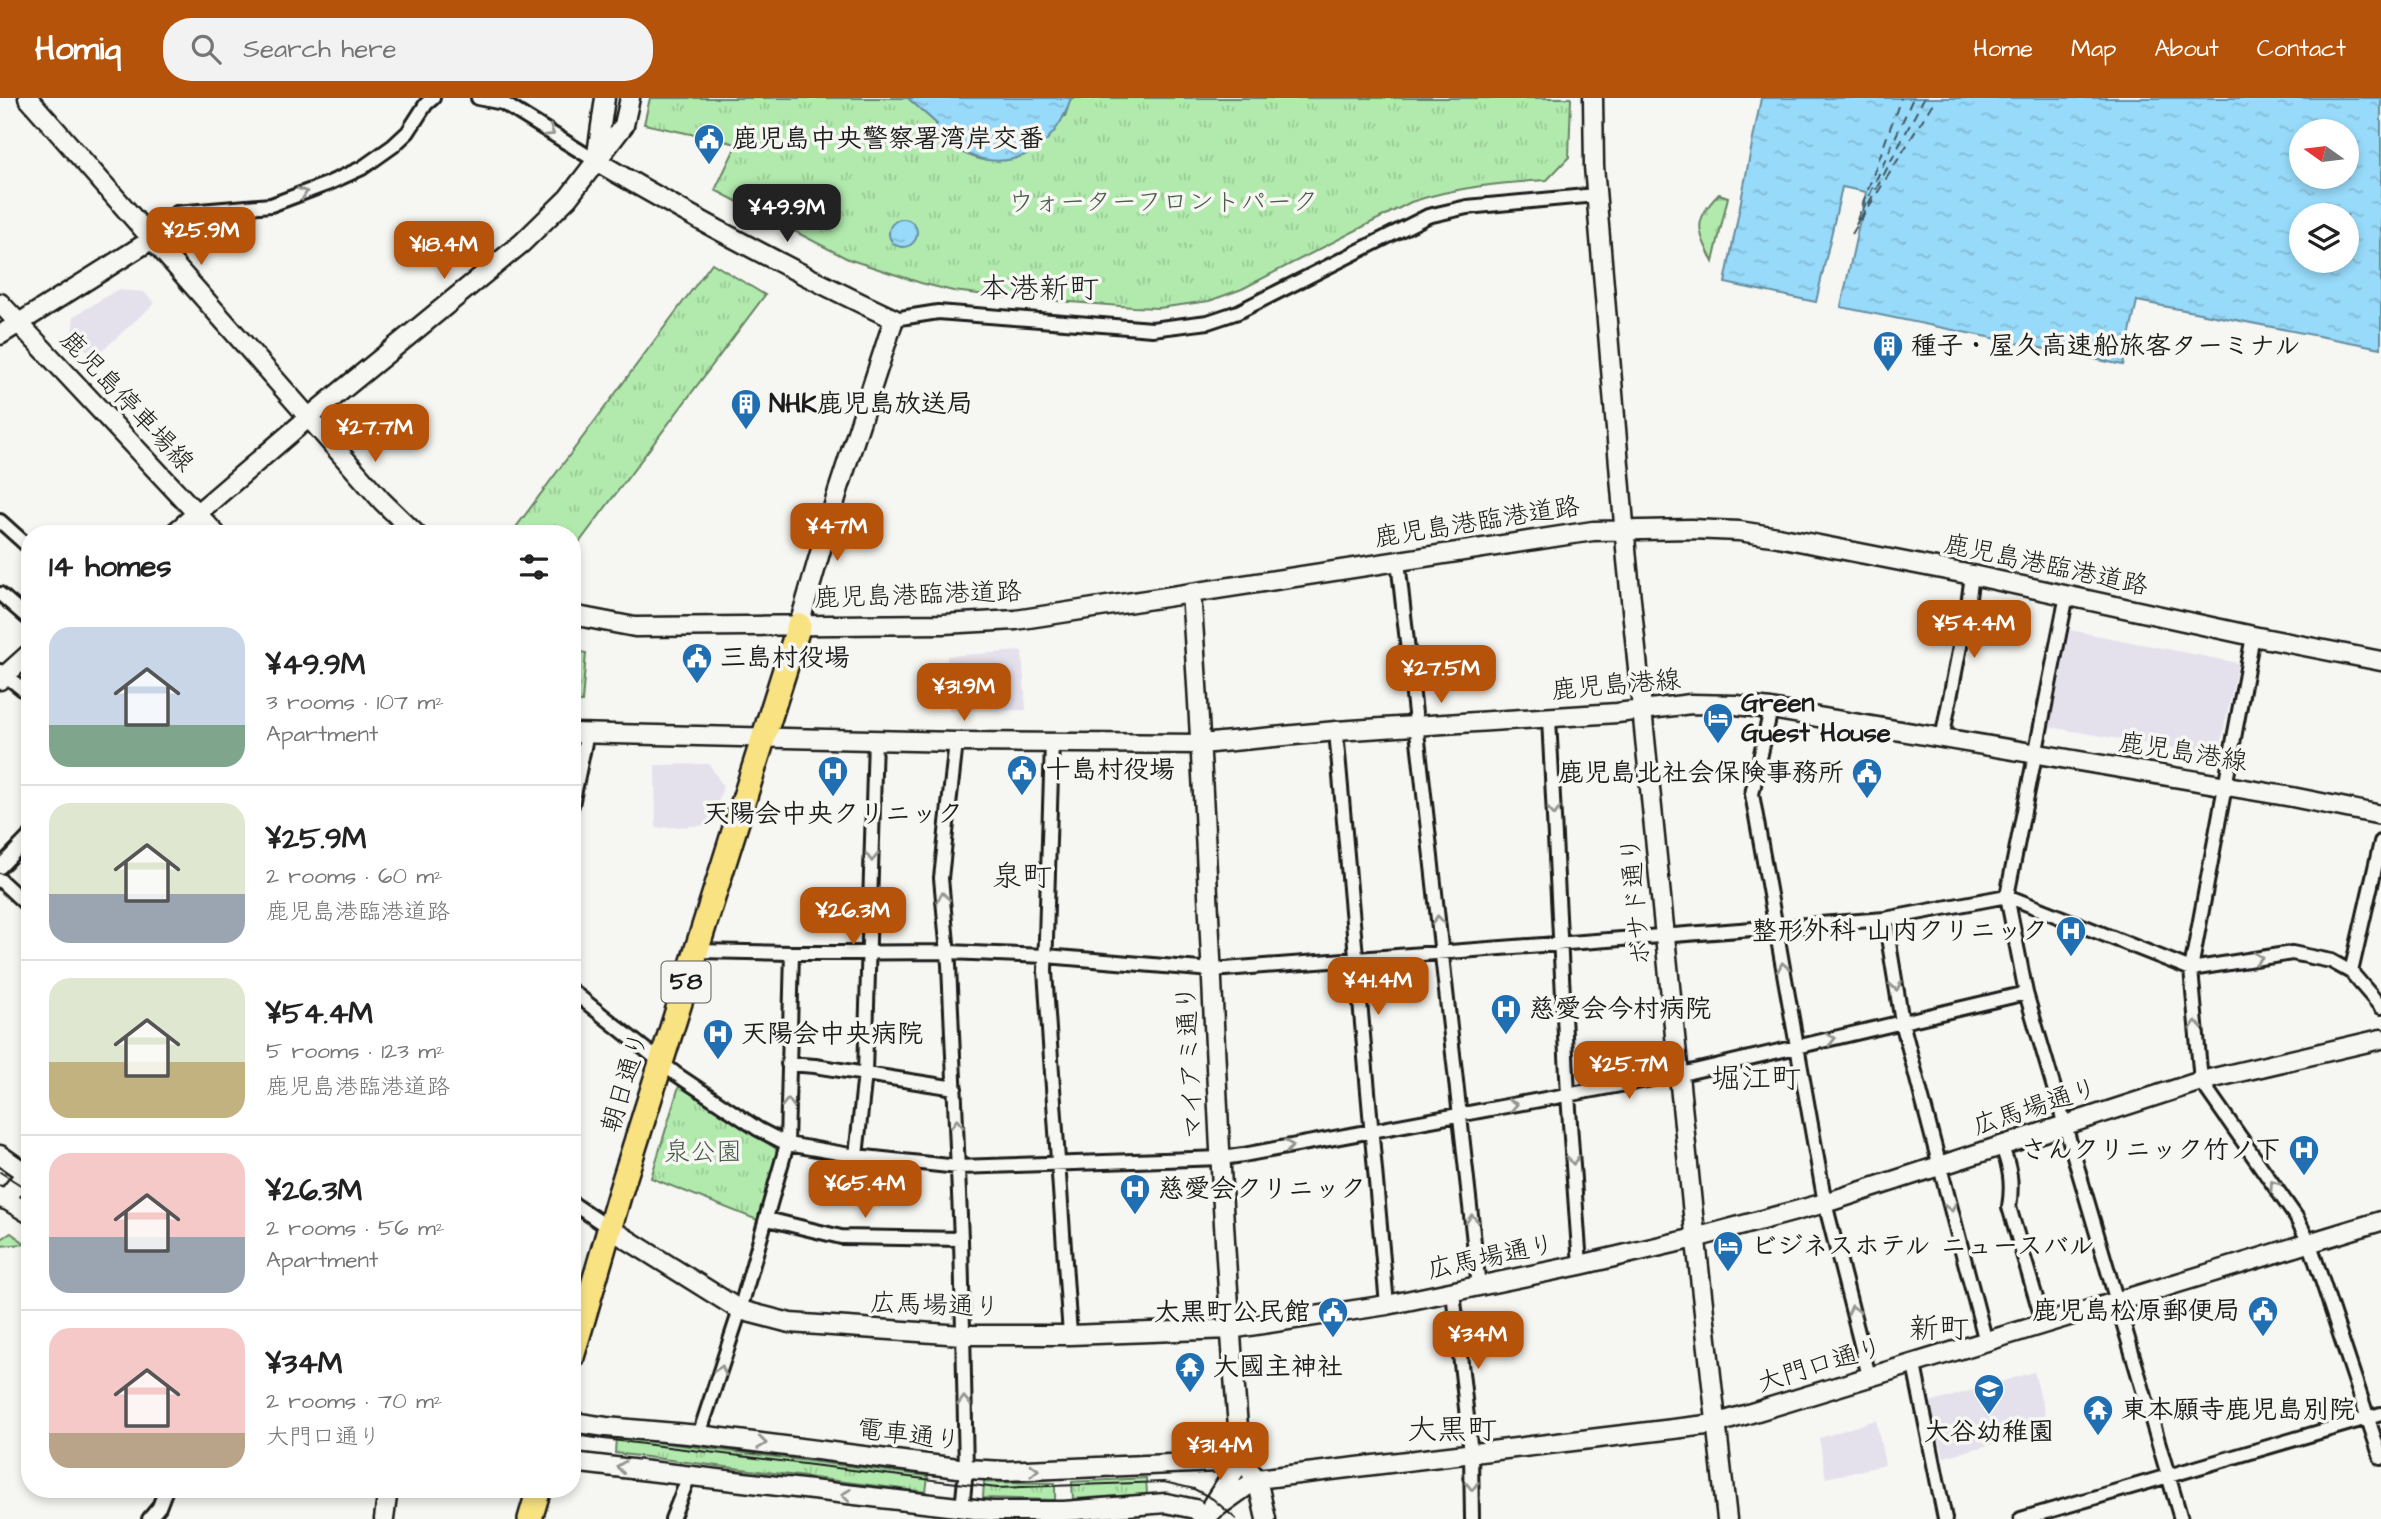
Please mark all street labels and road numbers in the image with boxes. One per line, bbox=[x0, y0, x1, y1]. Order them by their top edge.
street label: 鹿児島停車場線 bbox=[52, 322, 202, 480]
street label: 鹿児島港臨港道路 bbox=[1371, 488, 1583, 556]
street label: 鹿児島港臨港道路 bbox=[1941, 526, 2151, 604]
street label: 鹿児島港臨港道路 bbox=[813, 573, 1023, 617]
street label: 鹿児島港線 bbox=[1550, 661, 1682, 709]
street label: 鹿児島港線 bbox=[2116, 724, 2250, 780]
street label: ボサド通り bbox=[1612, 835, 1660, 967]
road number: 58 bbox=[662, 962, 710, 1002]
street label: マイアミ通り bbox=[1168, 984, 1212, 1140]
street label: 朝日通り bbox=[593, 1027, 657, 1137]
street label: 広馬場通り bbox=[1968, 1070, 2102, 1144]
street label: 広馬場通り bbox=[1424, 1226, 1558, 1288]
street label: 広馬場通り bbox=[869, 1285, 1001, 1325]
street label: 大門口通り bbox=[1753, 1329, 1887, 1401]
street label: 電車通り bbox=[855, 1411, 963, 1459]

